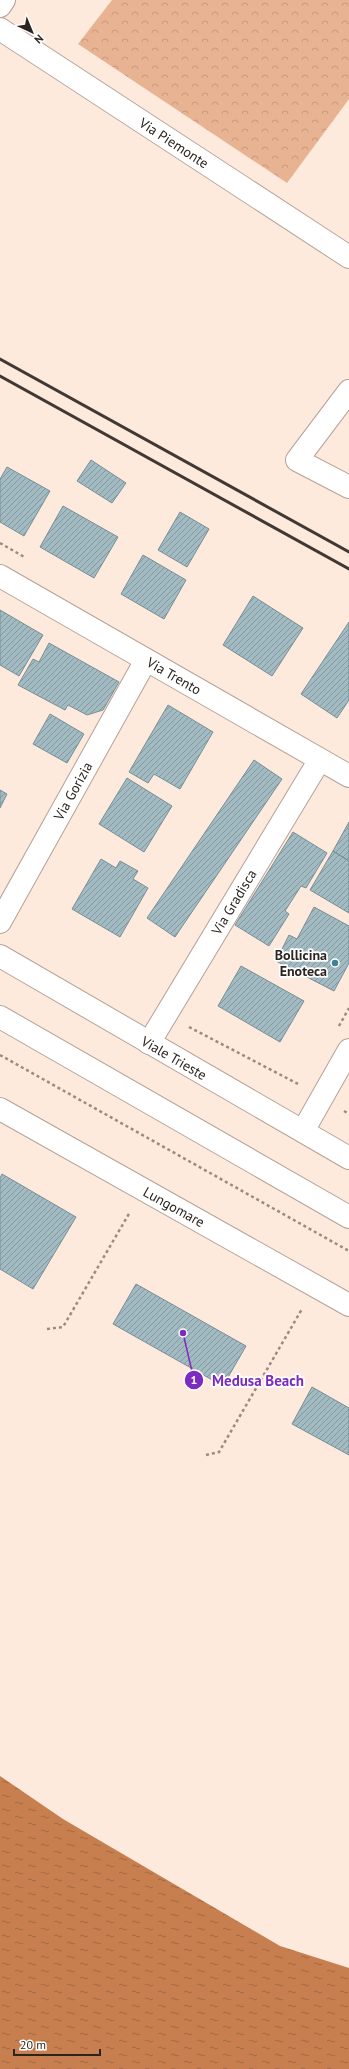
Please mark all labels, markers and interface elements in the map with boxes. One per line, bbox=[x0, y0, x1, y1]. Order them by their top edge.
north arrow bbox=[12, 12, 52, 52]
text: N bbox=[31, 32, 46, 47]
street label: Via Piemonte bbox=[135, 113, 212, 172]
street label: Via Trento bbox=[143, 653, 204, 699]
street label: Via Gorizia bbox=[49, 759, 96, 824]
street label: Via Gradisca bbox=[207, 866, 261, 939]
place label: Bollicina Enoteca bbox=[275, 946, 327, 980]
marker: Bollicina Enoteca bbox=[330, 958, 340, 968]
street label: Viale Trieste bbox=[137, 1032, 210, 1084]
street label: Lungomare bbox=[140, 1183, 208, 1231]
callout: Medusa Beach bbox=[184, 1367, 312, 1394]
text: Medusa Beach bbox=[212, 1371, 304, 1390]
text: 1 bbox=[191, 1372, 197, 1387]
scale bar bbox=[14, 2031, 100, 2057]
text: 20 m bbox=[20, 2037, 46, 2052]

